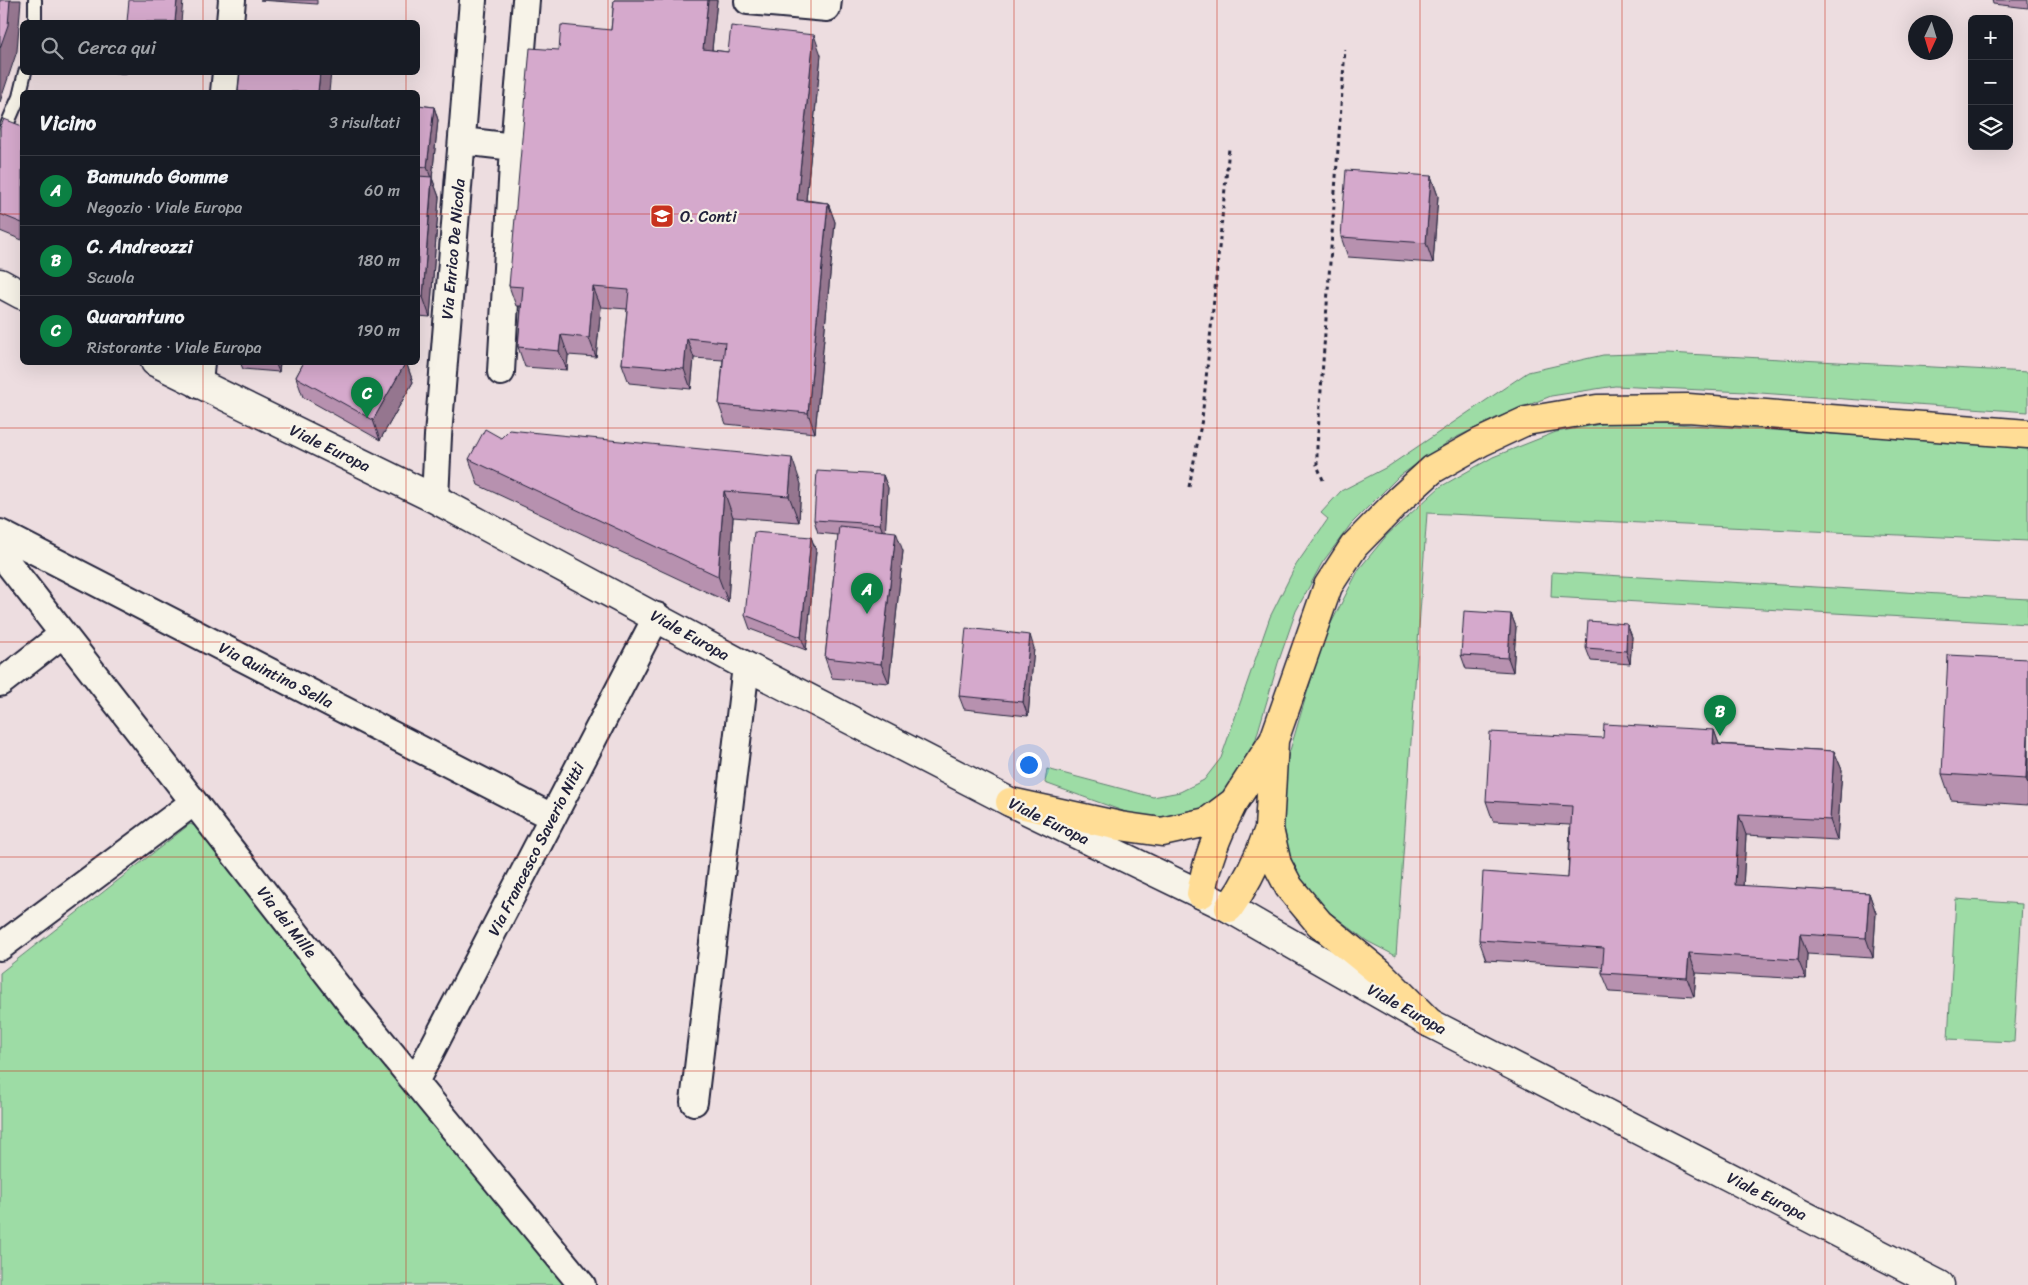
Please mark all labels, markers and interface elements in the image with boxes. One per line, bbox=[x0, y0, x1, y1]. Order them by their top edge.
north arrow bbox=[1908, 15, 1953, 60]
map controls bbox=[1968, 15, 2013, 150]
button: + bbox=[1968, 15, 2013, 60]
search box bbox=[20, 20, 420, 75]
text: Cerca qui bbox=[78, 31, 156, 64]
icon: search bbox=[38, 34, 66, 62]
button: − bbox=[1968, 60, 2013, 105]
text: Vicino bbox=[40, 104, 96, 142]
button: layers bbox=[1968, 105, 2013, 150]
text: 3 risultati bbox=[329, 108, 400, 137]
text: Bamundo Gomme bbox=[87, 160, 228, 193]
text: A bbox=[51, 176, 61, 205]
text: 60 m bbox=[364, 176, 400, 205]
street label: Via Enrico De Nicola bbox=[432, 176, 474, 321]
text: Negozio · Viale Europa bbox=[87, 193, 242, 222]
place label: O. Conti bbox=[680, 202, 737, 231]
school or university icon: O. Conti bbox=[649, 203, 675, 229]
text: C. Andreozzi bbox=[87, 230, 193, 263]
text: B bbox=[51, 246, 61, 275]
text: 180 m bbox=[357, 246, 400, 275]
text: Scuola bbox=[87, 263, 134, 292]
text: Quarantuno bbox=[87, 300, 184, 333]
text: C bbox=[51, 316, 61, 345]
text: 190 m bbox=[357, 316, 400, 345]
text: Ristorante · Viale Europa bbox=[87, 333, 262, 362]
pin: C bbox=[351, 377, 383, 418]
street label: Viale Europa bbox=[285, 416, 375, 480]
pin: A bbox=[851, 573, 883, 614]
street label: Viale Europa bbox=[645, 601, 735, 669]
street label: Via Quintino Sella bbox=[213, 634, 339, 717]
pin: B bbox=[1704, 695, 1736, 736]
your location bbox=[1016, 752, 1042, 778]
street label: Via Francesco Saverio Nitti bbox=[480, 756, 593, 941]
street label: Viale Europa bbox=[1004, 789, 1094, 853]
street label: Via dei Mille bbox=[249, 880, 325, 965]
street label: Viale Europa bbox=[1362, 975, 1452, 1043]
street label: Viale Europa bbox=[1722, 1163, 1812, 1229]

